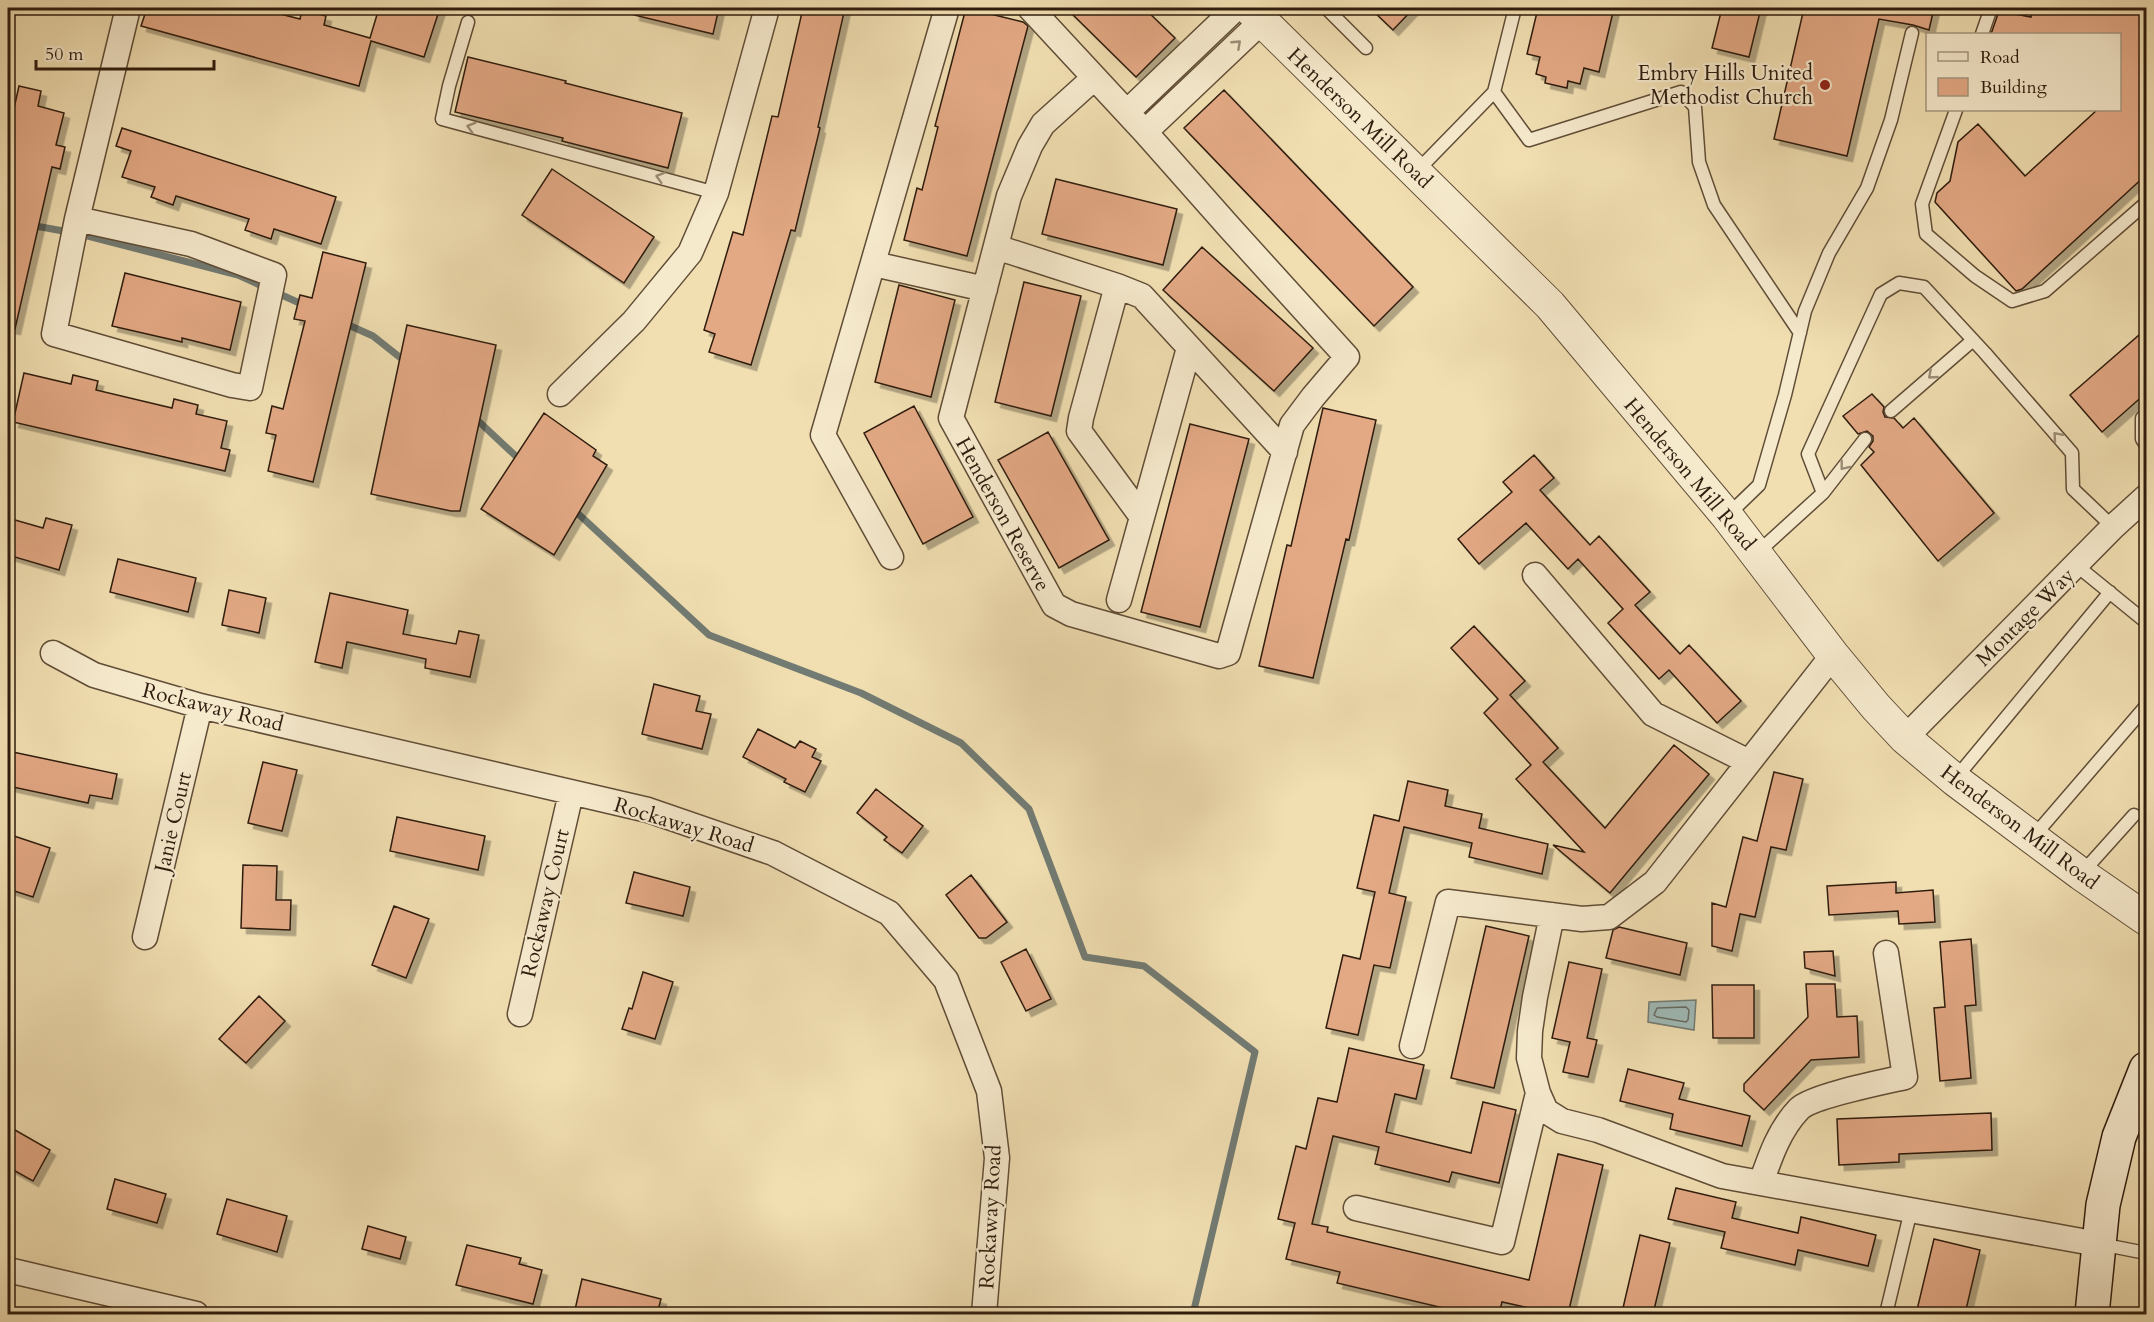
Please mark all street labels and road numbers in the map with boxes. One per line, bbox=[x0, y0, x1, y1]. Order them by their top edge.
street label: Henderson Mill Road bbox=[1281, 41, 1439, 195]
street label: Henderson Mill Road bbox=[1617, 392, 1762, 557]
street label: Henderson Reserve bbox=[948, 432, 1057, 596]
street label: Montage Way bbox=[1969, 561, 2081, 673]
street label: Rockaway Road bbox=[139, 676, 287, 739]
street label: Henderson Mill Road bbox=[1934, 758, 2105, 897]
street label: Janie Court bbox=[147, 769, 199, 878]
street label: Rockaway Road bbox=[610, 790, 757, 860]
street label: Rockaway Court bbox=[514, 826, 577, 980]
street label: Rockaway Road bbox=[972, 1144, 1009, 1290]

